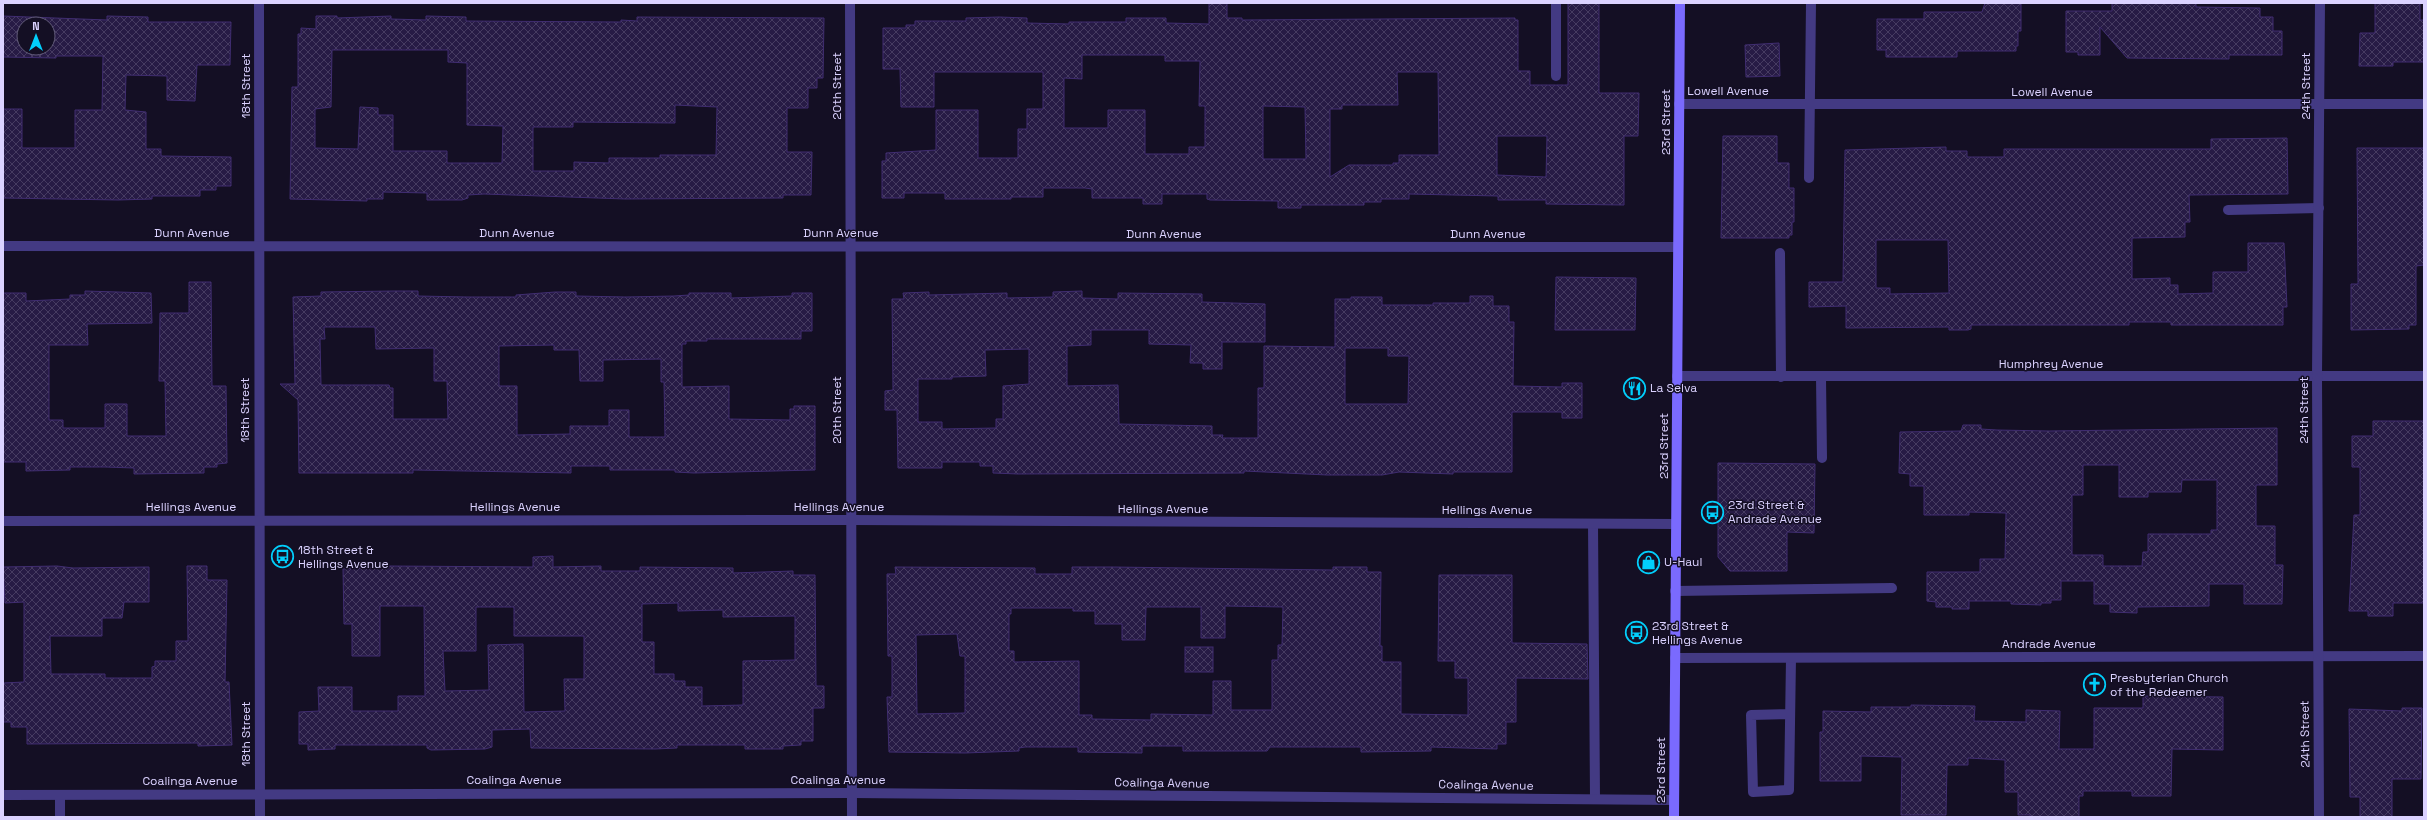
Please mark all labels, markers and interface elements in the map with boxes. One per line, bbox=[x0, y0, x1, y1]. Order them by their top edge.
north arrow bbox=[16, 16, 56, 56]
text: N bbox=[32, 19, 40, 33]
street label: 20th Street bbox=[829, 52, 845, 120]
street label: 24th Street bbox=[2298, 52, 2314, 120]
street label: 18th Street bbox=[238, 53, 254, 119]
street label: Lowell Avenue bbox=[1687, 83, 1769, 99]
street label: Lowell Avenue bbox=[2011, 84, 2093, 100]
street label: 23rd Street bbox=[1658, 89, 1674, 155]
street label: Dunn Avenue bbox=[154, 225, 230, 241]
street label: Dunn Avenue bbox=[479, 225, 555, 241]
street label: Dunn Avenue bbox=[803, 225, 879, 241]
street label: Dunn Avenue bbox=[1126, 226, 1202, 242]
street label: Dunn Avenue bbox=[1450, 226, 1526, 242]
street label: Humphrey Avenue bbox=[1999, 356, 2103, 372]
restaurant icon: La Selva bbox=[1622, 375, 1648, 401]
street label: 20th Street bbox=[829, 376, 845, 444]
street label: 24th Street bbox=[2296, 376, 2312, 444]
street label: 18th Street bbox=[237, 377, 253, 443]
place label: La Selva bbox=[1650, 380, 1697, 396]
street label: 23rd Street bbox=[1656, 413, 1672, 479]
place label: 23rd Street & Andrade Avenue bbox=[1728, 497, 1822, 527]
street label: Hellings Avenue bbox=[146, 499, 236, 515]
street label: Hellings Avenue bbox=[470, 499, 560, 515]
street label: Hellings Avenue bbox=[794, 499, 884, 515]
bus stop icon: 23rd Street & Andrade Avenue bbox=[1700, 499, 1726, 525]
street label: Hellings Avenue bbox=[1118, 501, 1208, 517]
street label: Hellings Avenue bbox=[1442, 502, 1532, 518]
place label: 18th Street & Hellings Avenue bbox=[298, 542, 389, 572]
bus stop icon: 18th Street & Hellings Avenue bbox=[269, 544, 295, 570]
shop icon: U-Haul bbox=[1635, 549, 1661, 575]
place label: U-Haul bbox=[1664, 554, 1702, 570]
place label: 23rd Street & Hellings Avenue bbox=[1652, 618, 1743, 648]
bus stop icon: 23rd Street & Hellings Avenue bbox=[1623, 620, 1649, 646]
street label: Andrade Avenue bbox=[2002, 636, 2096, 652]
place label: Presbyterian Church of the Redeemer bbox=[2110, 670, 2228, 700]
church icon: Presbyterian Church of the Redeemer bbox=[2082, 672, 2108, 698]
street label: 24th Street bbox=[2296, 700, 2314, 768]
street label: 18th Street bbox=[238, 701, 254, 767]
street label: 23rd Street bbox=[1653, 737, 1669, 803]
street label: Coalinga Avenue bbox=[466, 772, 562, 788]
street label: Coalinga Avenue bbox=[790, 772, 886, 788]
street label: Coalinga Avenue bbox=[142, 773, 238, 789]
street label: Coalinga Avenue bbox=[1114, 774, 1210, 792]
street label: Coalinga Avenue bbox=[1438, 776, 1534, 794]

